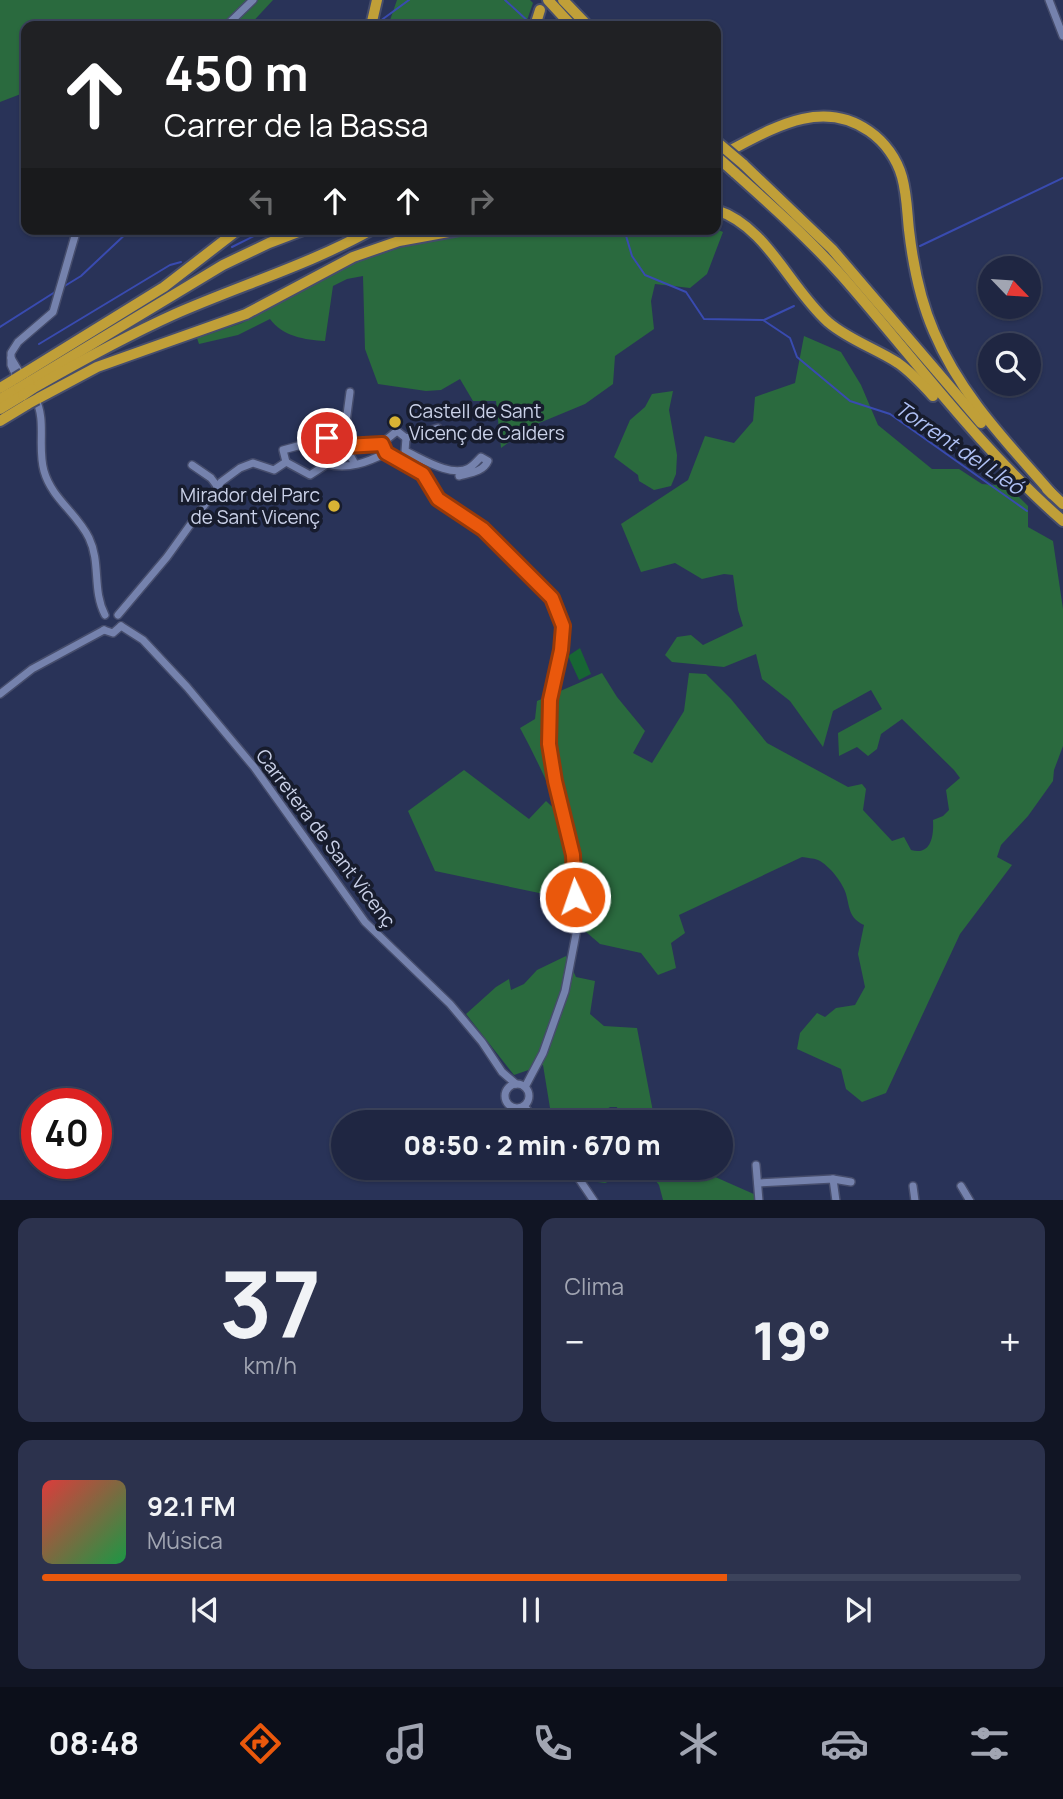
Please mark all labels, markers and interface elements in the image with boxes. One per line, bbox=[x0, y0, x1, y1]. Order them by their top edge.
text: 450 m bbox=[164, 39, 309, 106]
icon: ahead bbox=[49, 49, 140, 140]
text: Carrer de la Bassa bbox=[164, 103, 429, 147]
icon: left bbox=[243, 182, 281, 220]
icon: ahead bbox=[316, 182, 354, 220]
icon: ahead bbox=[389, 182, 427, 220]
icon: right bbox=[462, 182, 500, 220]
north arrow bbox=[978, 256, 1041, 318]
map controls bbox=[978, 256, 1041, 396]
button: search bbox=[978, 333, 1041, 396]
water label: Torrent del Lleó bbox=[890, 394, 1031, 501]
place label: Castell de Sant Vicenç de Calders bbox=[409, 398, 565, 446]
pin bbox=[297, 408, 357, 468]
marker: Castell de Sant Vicenç de Calders bbox=[387, 414, 403, 430]
icon: arrive bbox=[308, 419, 346, 457]
place label: Mirador del Parc de Sant Vicenç bbox=[180, 482, 320, 530]
marker: Mirador del Parc de Sant Vicenç bbox=[326, 498, 342, 514]
street label: Carretera de Sant Vicenç bbox=[250, 743, 402, 933]
position arrow bbox=[538, 860, 612, 934]
speed limit sign: 40 bbox=[21, 1088, 112, 1179]
text: 08:50 · 2 min · 670 m bbox=[403, 1127, 661, 1163]
text: 37 bbox=[220, 1241, 321, 1365]
text: Clima bbox=[565, 1270, 624, 1302]
text: 19° bbox=[752, 1305, 832, 1376]
text: − bbox=[565, 1315, 585, 1367]
text: + bbox=[999, 1315, 1021, 1367]
text: km/h bbox=[244, 1349, 297, 1381]
text: 92.1 FM bbox=[147, 1488, 236, 1524]
text: Música bbox=[147, 1524, 223, 1556]
icon: previous bbox=[186, 1591, 224, 1629]
icon: pause bbox=[512, 1591, 550, 1629]
icon: next bbox=[839, 1591, 877, 1629]
icon: directions bbox=[236, 1719, 285, 1768]
icon: music bbox=[382, 1719, 431, 1768]
icon: phone bbox=[528, 1719, 577, 1768]
icon: climate bbox=[674, 1719, 723, 1768]
icon: car bbox=[820, 1719, 869, 1768]
icon: filters bbox=[965, 1719, 1014, 1768]
text: 08:48 bbox=[48, 1721, 139, 1765]

